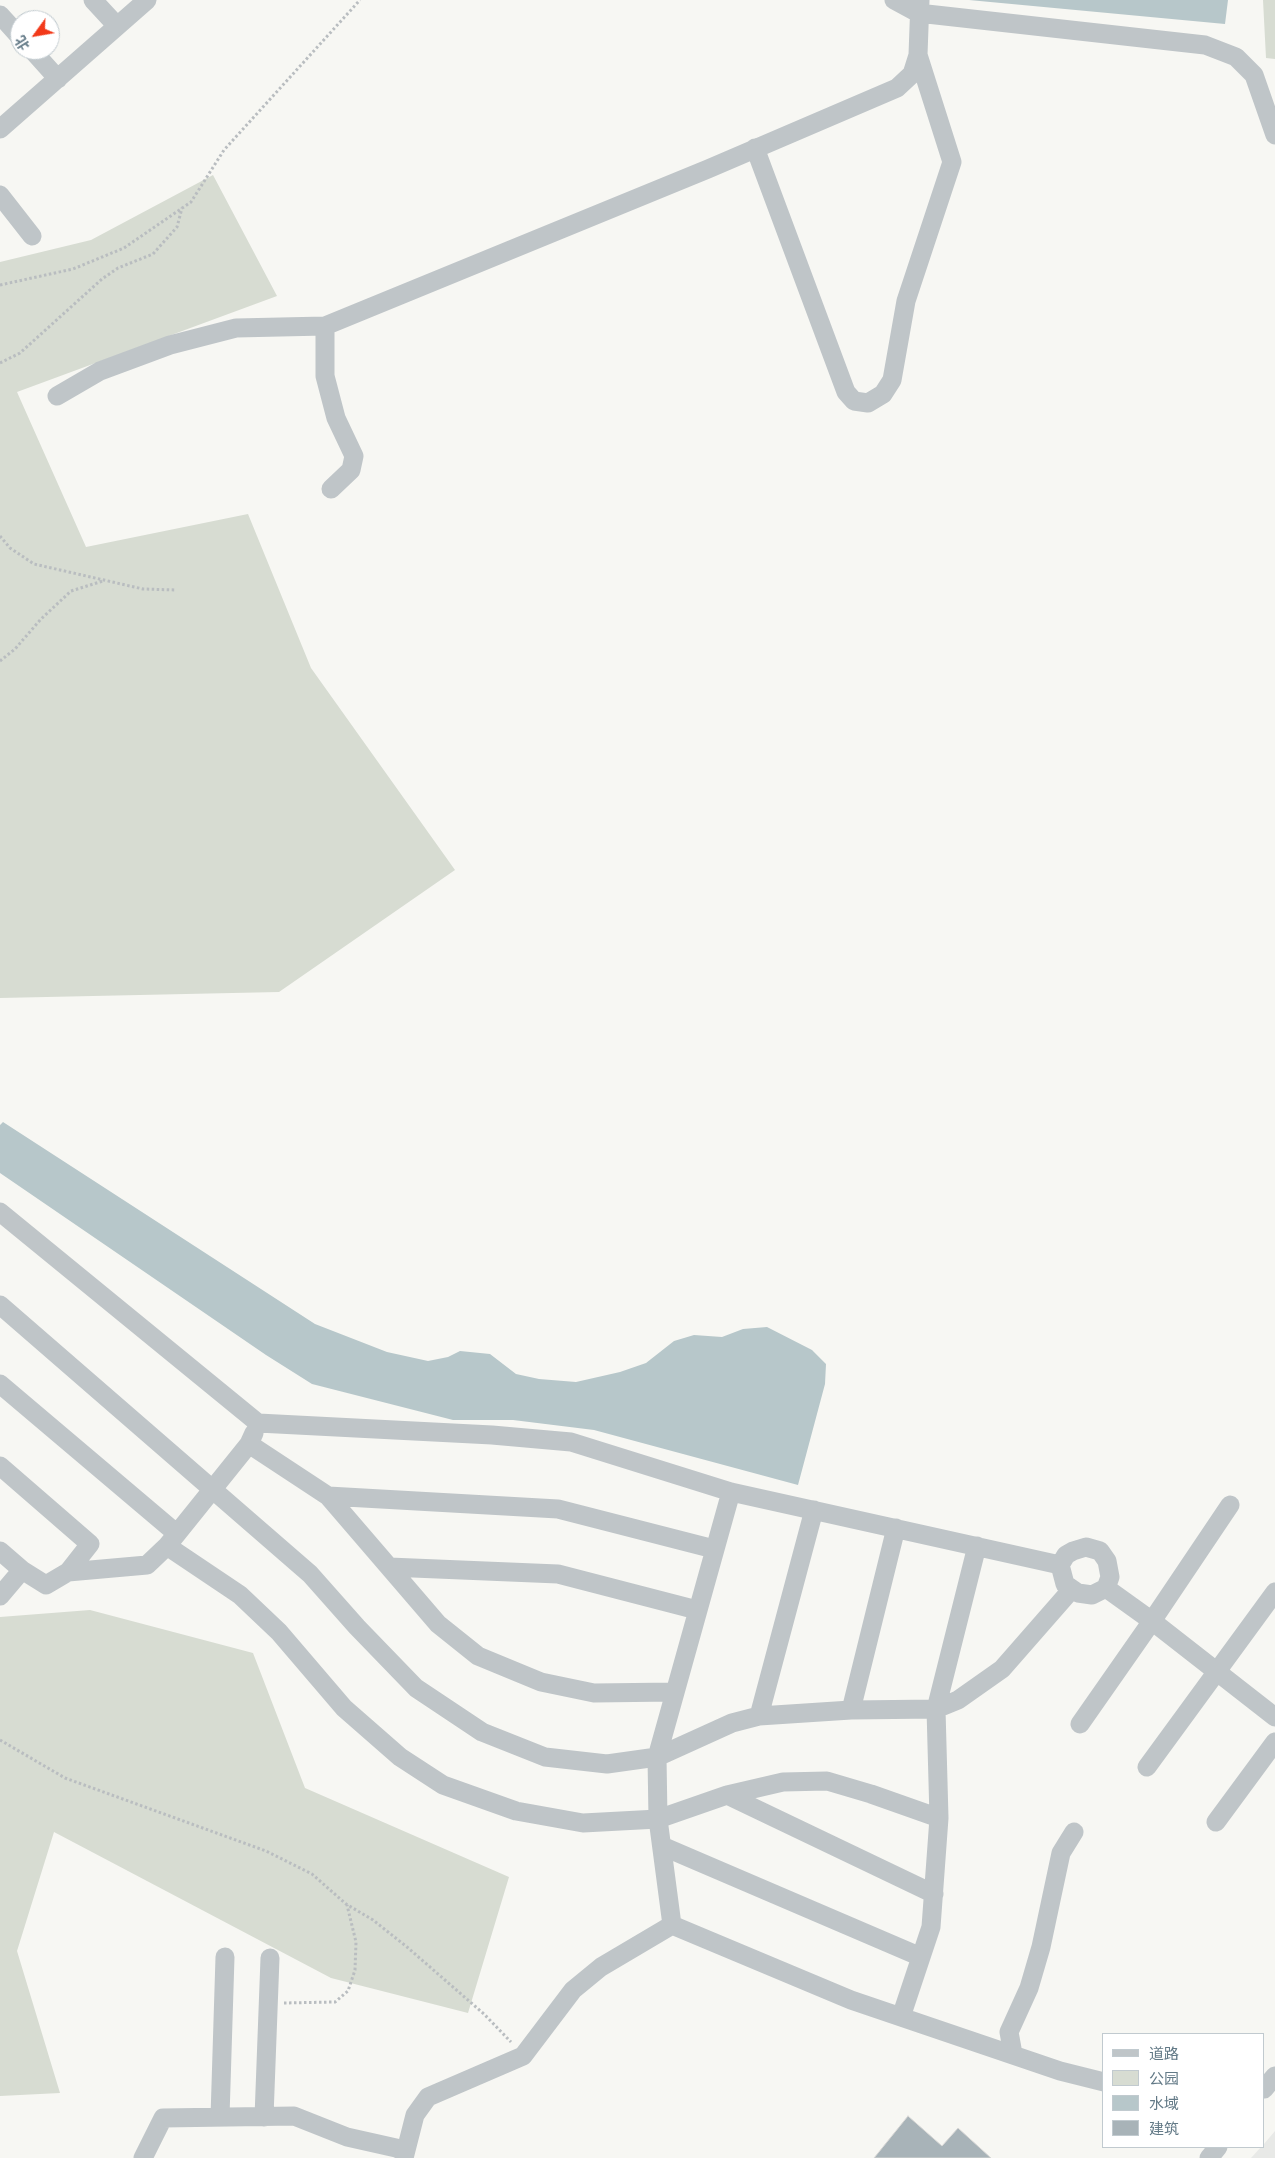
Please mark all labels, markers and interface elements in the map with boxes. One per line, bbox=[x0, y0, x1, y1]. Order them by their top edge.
north arrow bbox=[10, 10, 60, 60]
text: 北 bbox=[12, 32, 34, 53]
legend bbox=[1102, 2033, 1265, 2148]
text: 道路 bbox=[1149, 2045, 1179, 2063]
text: 公园 bbox=[1149, 2070, 1179, 2088]
text: 水域 bbox=[1149, 2095, 1179, 2113]
text: 建筑 bbox=[1149, 2120, 1179, 2138]

